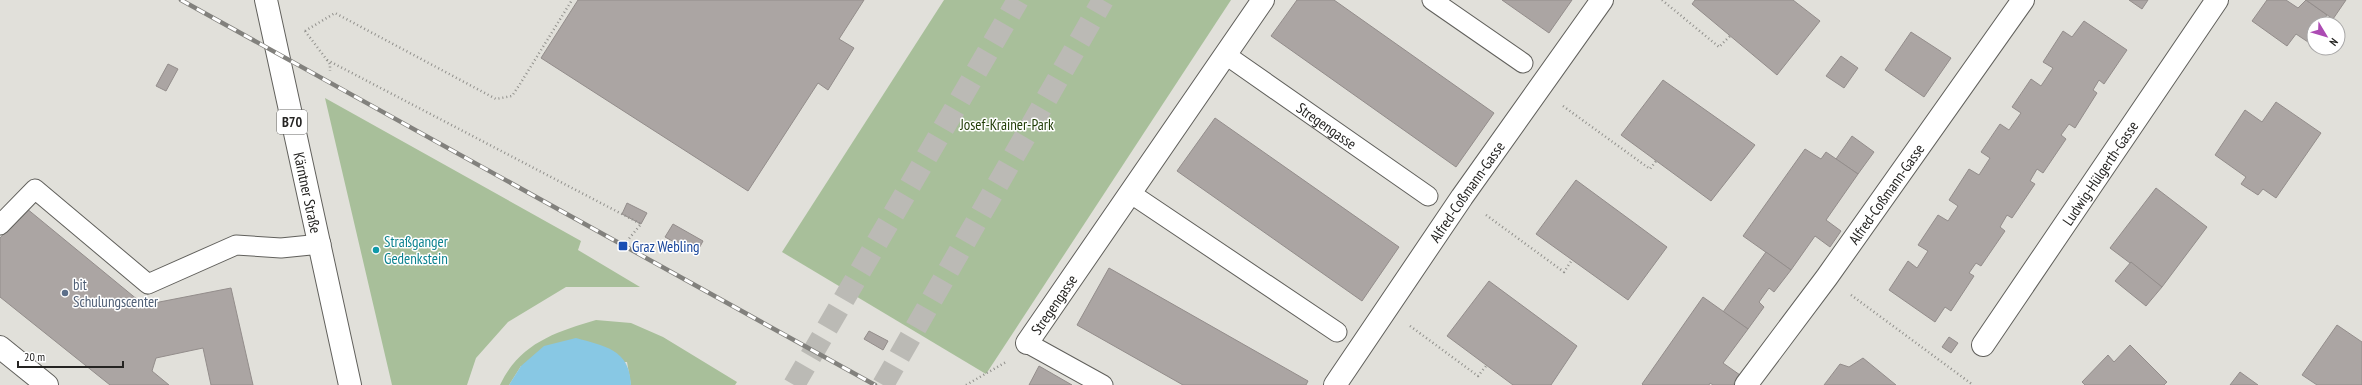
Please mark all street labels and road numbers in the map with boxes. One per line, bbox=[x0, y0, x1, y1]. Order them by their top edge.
street label: Stregengasse bbox=[1293, 98, 1361, 153]
road number: B70 bbox=[277, 110, 307, 134]
street label: Ludwig-Hülgerth-Gasse bbox=[2058, 117, 2142, 229]
street label: Alfred-Coßmann-Gasse bbox=[1425, 137, 1508, 246]
street label: Alfred-Coßmann-Gasse bbox=[1844, 140, 1928, 248]
street label: Kärntner Straße bbox=[290, 150, 326, 235]
street label: Stregengasse bbox=[1026, 271, 1081, 338]

